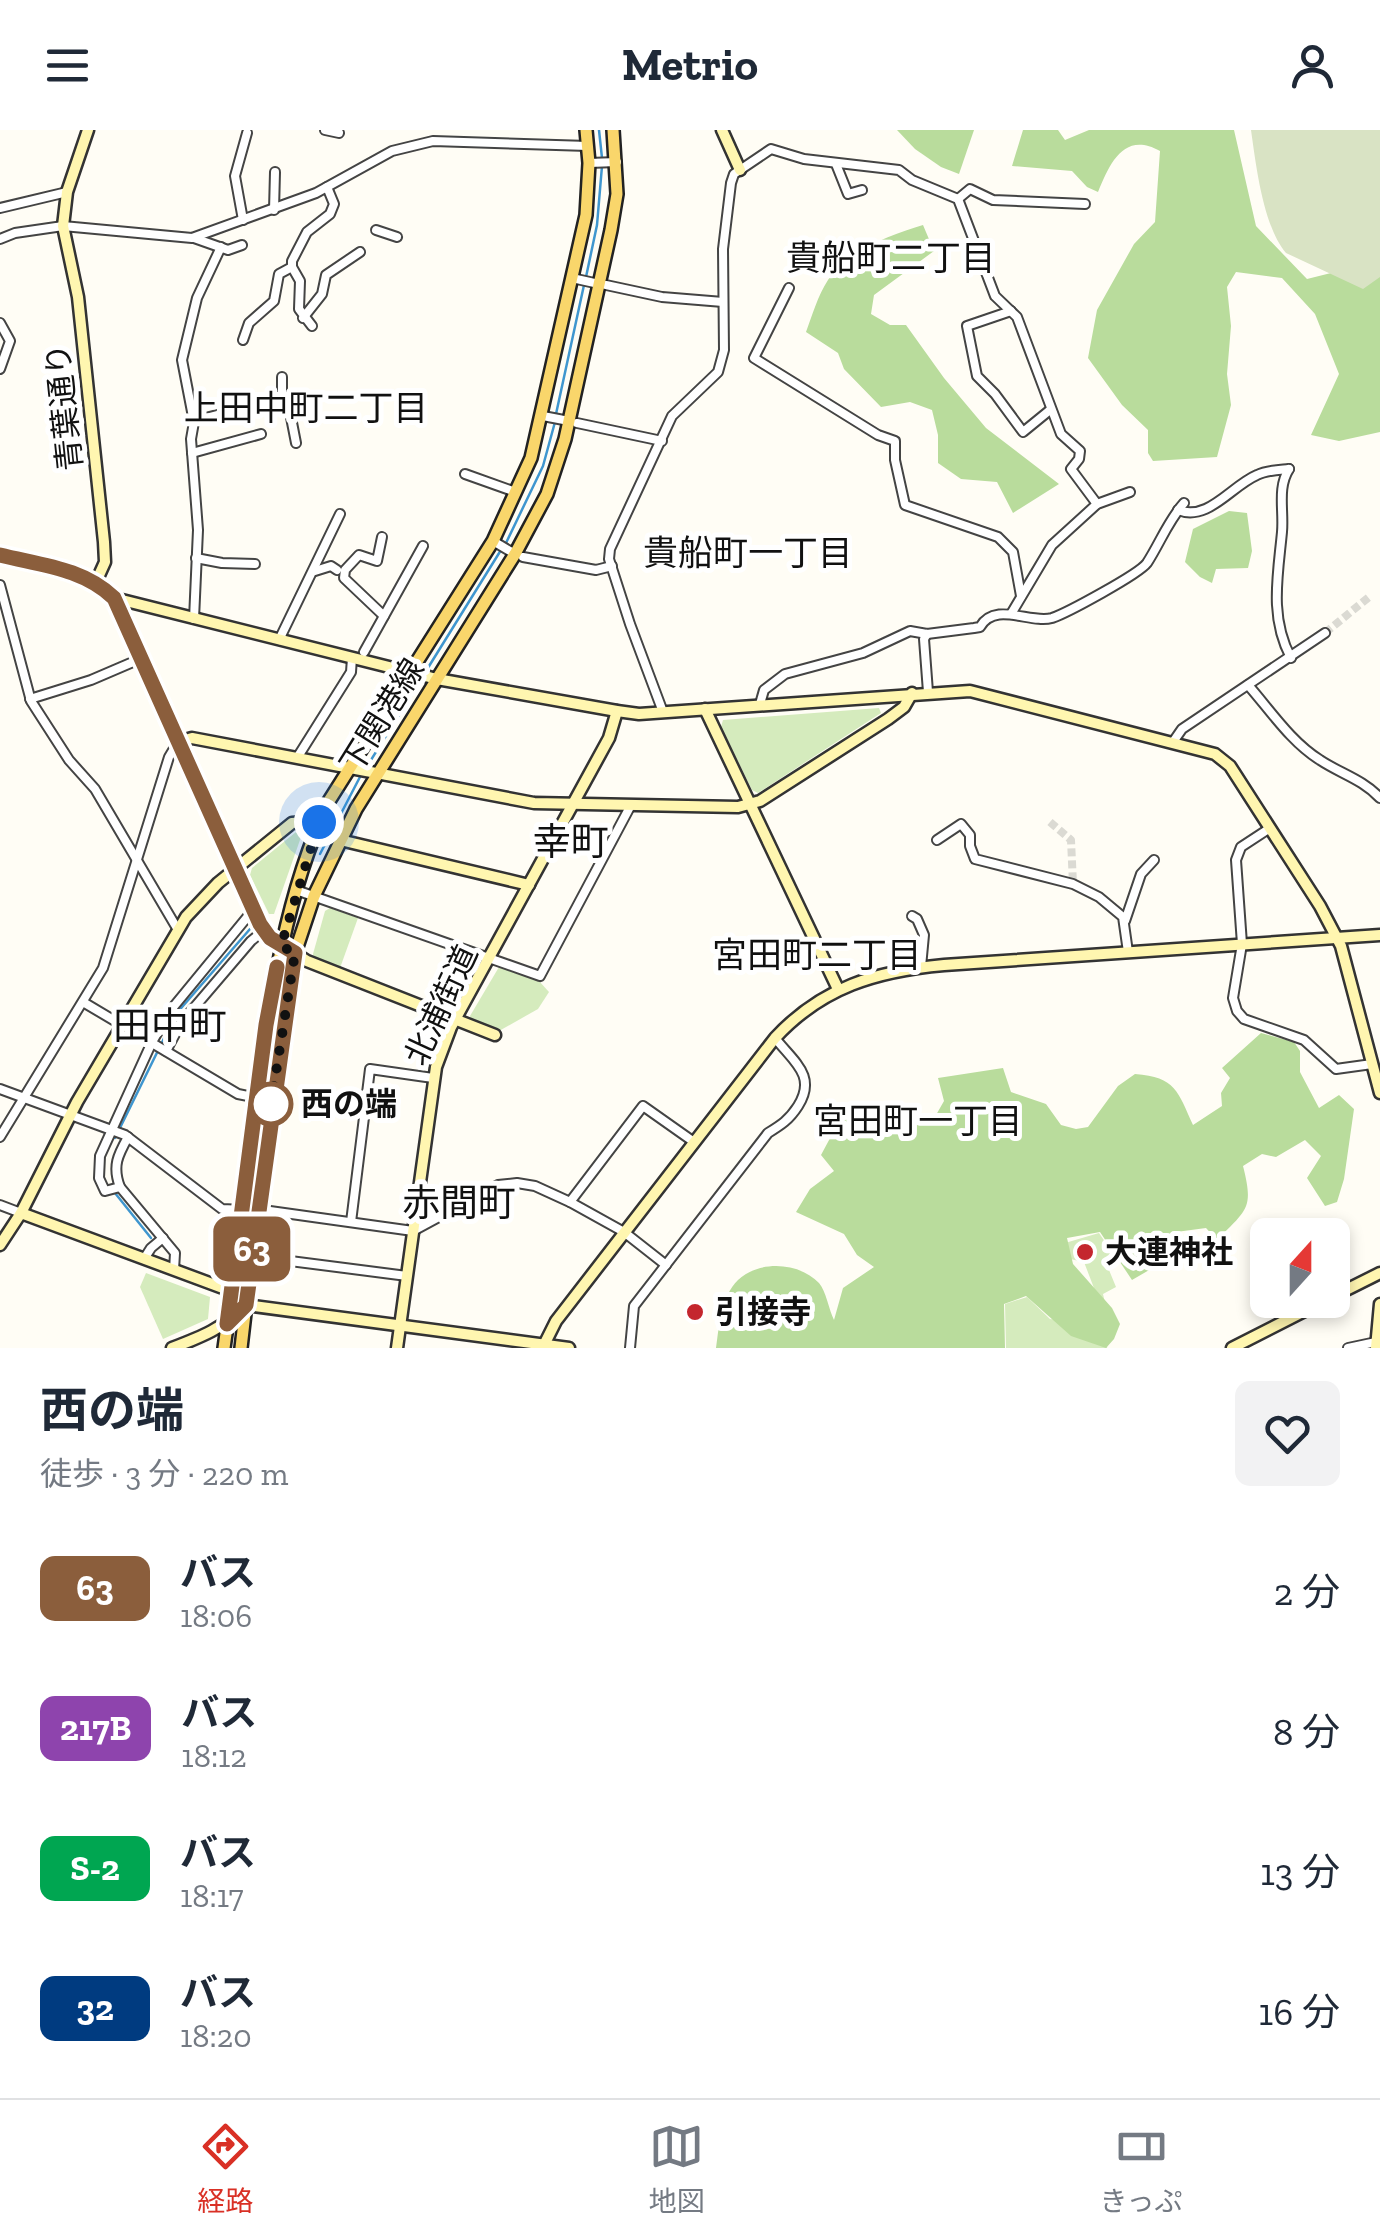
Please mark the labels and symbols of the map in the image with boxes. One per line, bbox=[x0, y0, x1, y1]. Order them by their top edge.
district label: 貴船町二丁目 bbox=[786, 237, 996, 279]
street label: 青葉通り bbox=[38, 341, 90, 473]
district label: 上田中町二丁目 bbox=[183, 387, 429, 429]
district label: 貴船町一丁目 bbox=[643, 532, 853, 574]
street label: 下関港線 bbox=[332, 652, 432, 780]
your location bbox=[294, 797, 344, 847]
district label: 幸町 bbox=[533, 819, 609, 865]
district label: 宮田町二丁目 bbox=[712, 934, 922, 976]
street label: 北浦街道 bbox=[397, 939, 485, 1071]
district label: 田中町 bbox=[113, 1003, 227, 1049]
marker: 西の端 bbox=[250, 1083, 292, 1125]
place label: 西の端 bbox=[301, 1085, 397, 1123]
district label: 宮田町一丁目 bbox=[813, 1100, 1023, 1142]
district label: 赤間町 bbox=[402, 1180, 516, 1226]
line badge: 63 bbox=[207, 1216, 297, 1282]
north arrow bbox=[1250, 1218, 1350, 1318]
place label: 大連神社 bbox=[1105, 1233, 1233, 1271]
marker: 大連神社 bbox=[1074, 1241, 1096, 1263]
place label: 引接寺 bbox=[715, 1293, 811, 1331]
marker: 引接寺 bbox=[684, 1301, 706, 1323]

